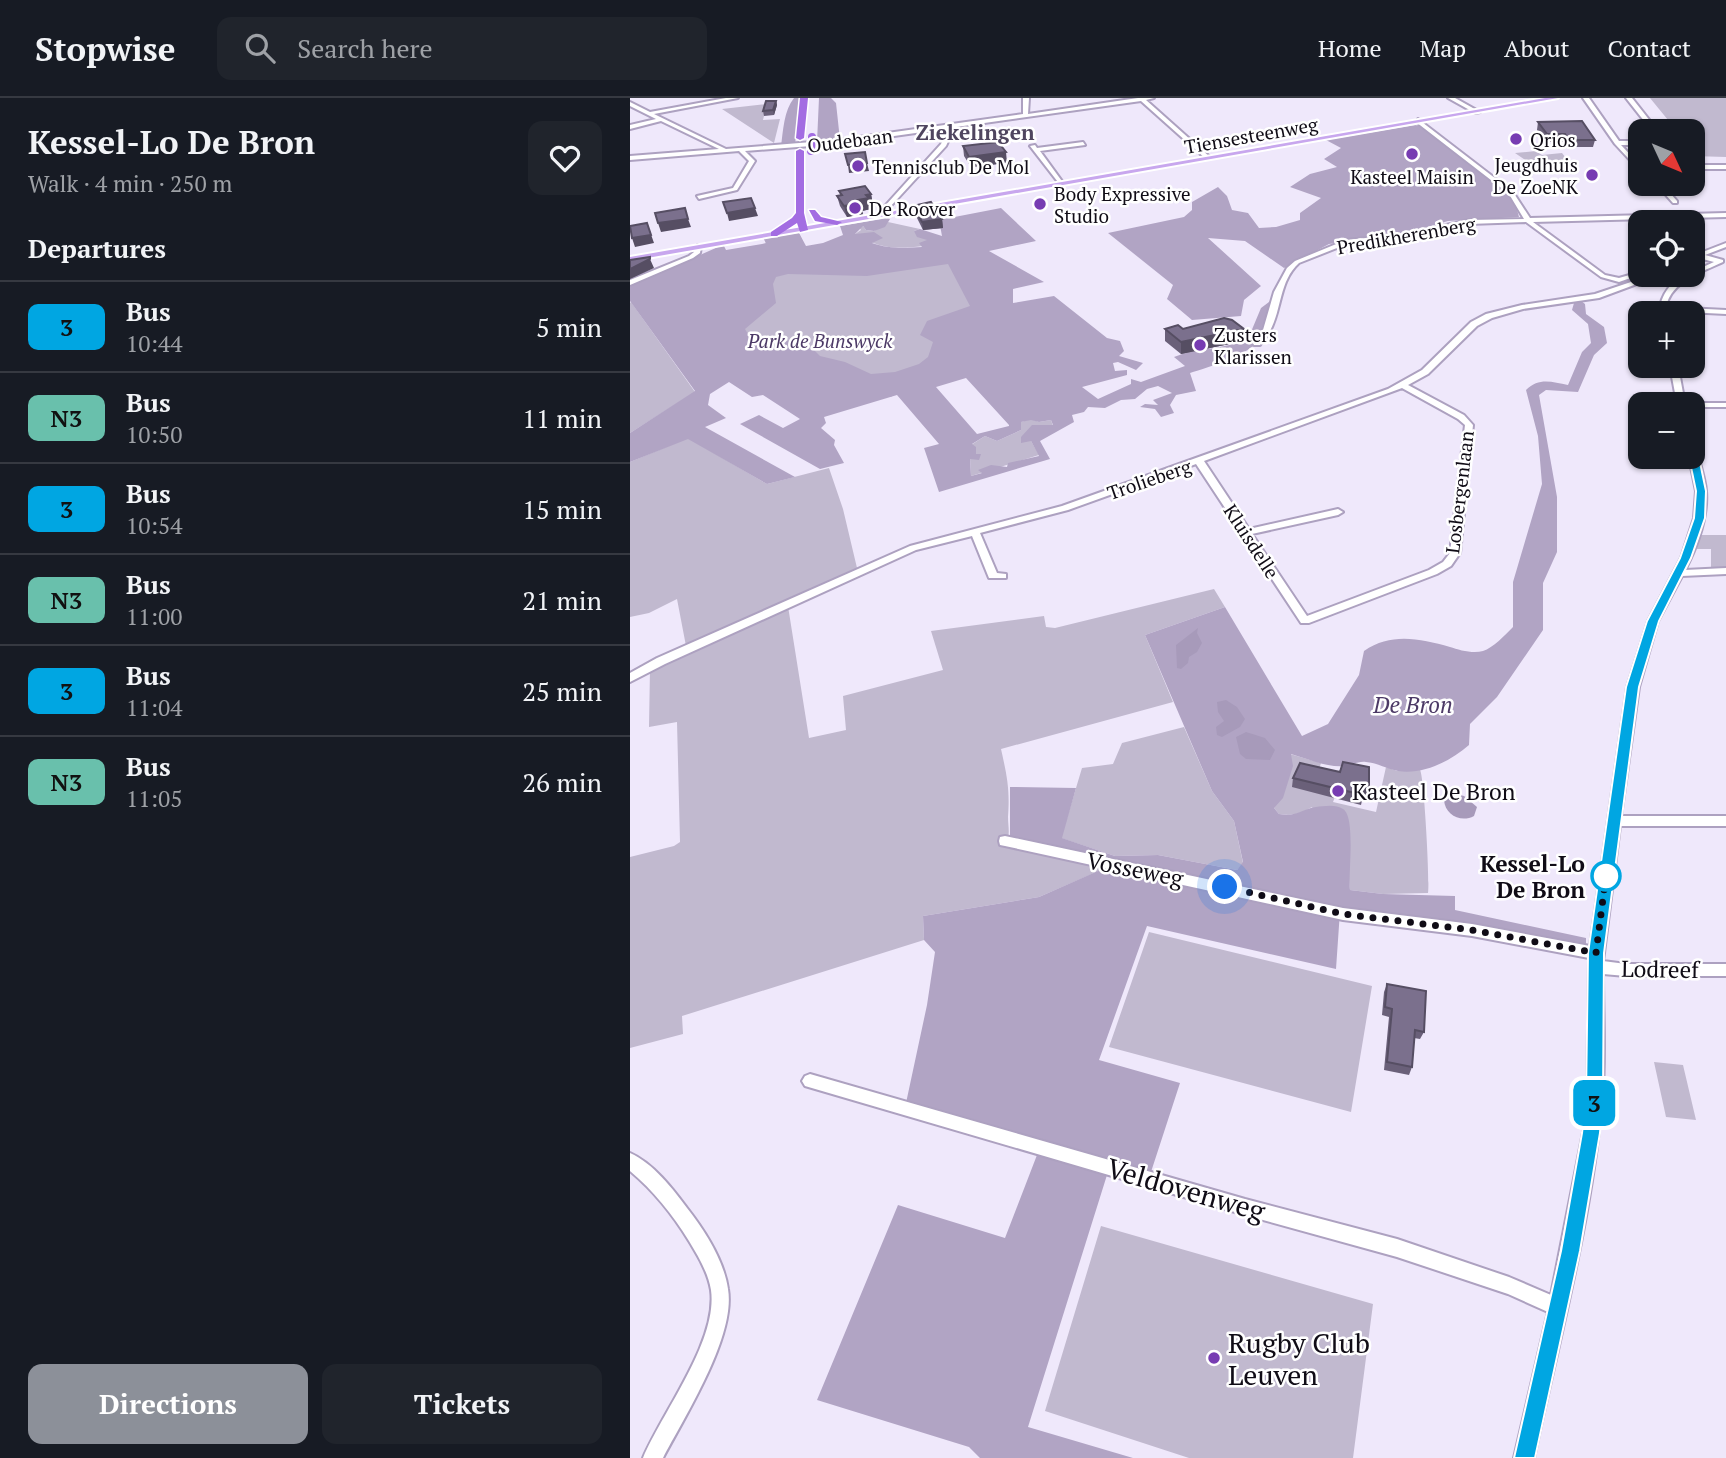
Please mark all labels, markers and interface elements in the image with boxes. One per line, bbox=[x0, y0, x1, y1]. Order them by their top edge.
search box bbox=[217, 17, 707, 80]
text: Stopwise bbox=[35, 27, 175, 70]
icon: search bbox=[241, 29, 279, 67]
text: Search here bbox=[297, 31, 433, 65]
text: Home bbox=[1318, 32, 1382, 64]
text: Map bbox=[1420, 32, 1466, 64]
text: About bbox=[1504, 32, 1570, 64]
text: Contact bbox=[1608, 32, 1691, 64]
street label: Tiensesteenweg bbox=[1182, 111, 1321, 159]
district label: Ziekelingen bbox=[916, 118, 1035, 146]
north arrow bbox=[1628, 119, 1704, 196]
map controls bbox=[1628, 119, 1705, 469]
text: Kessel-Lo De Bron bbox=[28, 120, 315, 163]
button: heart bbox=[528, 121, 602, 195]
street label: Oudebaan bbox=[806, 122, 894, 158]
place label: Qrios bbox=[1530, 127, 1576, 152]
marker: Qrios bbox=[1508, 131, 1524, 147]
marker: Kasteel Maisin bbox=[1404, 146, 1420, 162]
place label: Jeugdhuis De ZoeNK bbox=[1493, 152, 1579, 199]
place label: Tennisclub De Mol bbox=[872, 154, 1029, 179]
marker: Tennisclub De Mol bbox=[850, 158, 866, 174]
place label: Kasteel Maisin bbox=[1350, 164, 1474, 189]
marker: Jeugdhuis De ZoeNK bbox=[1584, 167, 1600, 183]
text: Walk · 4 min · 250 m bbox=[28, 168, 232, 199]
place label: Body Expressive Studio bbox=[1054, 181, 1191, 228]
place label: De Roover bbox=[869, 196, 956, 221]
marker: Body Expressive Studio bbox=[1032, 196, 1048, 212]
marker: De Roover bbox=[847, 200, 863, 216]
street label: Predikherenberg bbox=[1335, 210, 1478, 259]
button: locate bbox=[1628, 210, 1705, 287]
text: Departures bbox=[28, 231, 166, 265]
text: Bus bbox=[126, 294, 171, 328]
button: + bbox=[1628, 301, 1705, 378]
text: 5 min bbox=[536, 310, 602, 344]
text: 3 bbox=[60, 311, 73, 343]
place label: Zusters Klarissen bbox=[1214, 322, 1292, 369]
text: 10:44 bbox=[126, 328, 183, 359]
park label: Park de Bunswyck bbox=[747, 328, 893, 353]
marker: Zusters Klarissen bbox=[1192, 337, 1208, 353]
text: Bus bbox=[126, 385, 171, 419]
button: − bbox=[1628, 392, 1705, 469]
text: 11 min bbox=[522, 401, 602, 435]
text: N3 bbox=[51, 402, 82, 434]
text: 10:50 bbox=[126, 419, 183, 450]
street label: Losbergenlaan bbox=[1439, 429, 1479, 555]
street label: Trolieberg bbox=[1104, 453, 1195, 505]
text: Bus bbox=[126, 476, 171, 510]
text: 15 min bbox=[522, 492, 602, 526]
text: 3 bbox=[60, 493, 73, 525]
street label: Kluisdelle bbox=[1219, 499, 1285, 583]
text: 10:54 bbox=[126, 510, 183, 541]
text: Bus bbox=[126, 567, 171, 601]
text: 21 min bbox=[522, 583, 602, 617]
text: N3 bbox=[51, 584, 82, 616]
text: 11:00 bbox=[126, 601, 183, 632]
text: Bus bbox=[126, 658, 171, 692]
text: 25 min bbox=[522, 674, 602, 708]
text: 3 bbox=[60, 675, 73, 707]
park label: De Bron bbox=[1372, 689, 1453, 720]
text: 11:04 bbox=[126, 692, 183, 723]
text: Bus bbox=[126, 749, 171, 783]
text: 26 min bbox=[522, 765, 602, 799]
text: N3 bbox=[51, 766, 82, 798]
place label: Kasteel De Bron bbox=[1352, 776, 1516, 807]
text: 11:05 bbox=[126, 783, 183, 814]
marker: Kasteel De Bron bbox=[1330, 783, 1346, 799]
street label: Vosseweg bbox=[1084, 844, 1187, 894]
place label: Kessel-Lo De Bron bbox=[1480, 848, 1585, 905]
marker: Kessel-Lo De Bron bbox=[1591, 861, 1621, 891]
your location bbox=[1207, 869, 1242, 904]
street label: Lodreef bbox=[1621, 953, 1701, 985]
line badge: 3 bbox=[1571, 1080, 1617, 1126]
text: 3 bbox=[1587, 1087, 1601, 1119]
street label: Veldovenweg bbox=[1103, 1149, 1271, 1230]
place label: Rugby Club Leuven bbox=[1228, 1324, 1370, 1393]
marker: Rugby Club Leuven bbox=[1206, 1350, 1222, 1366]
button: Directions bbox=[28, 1364, 308, 1444]
button: Tickets bbox=[322, 1364, 602, 1444]

